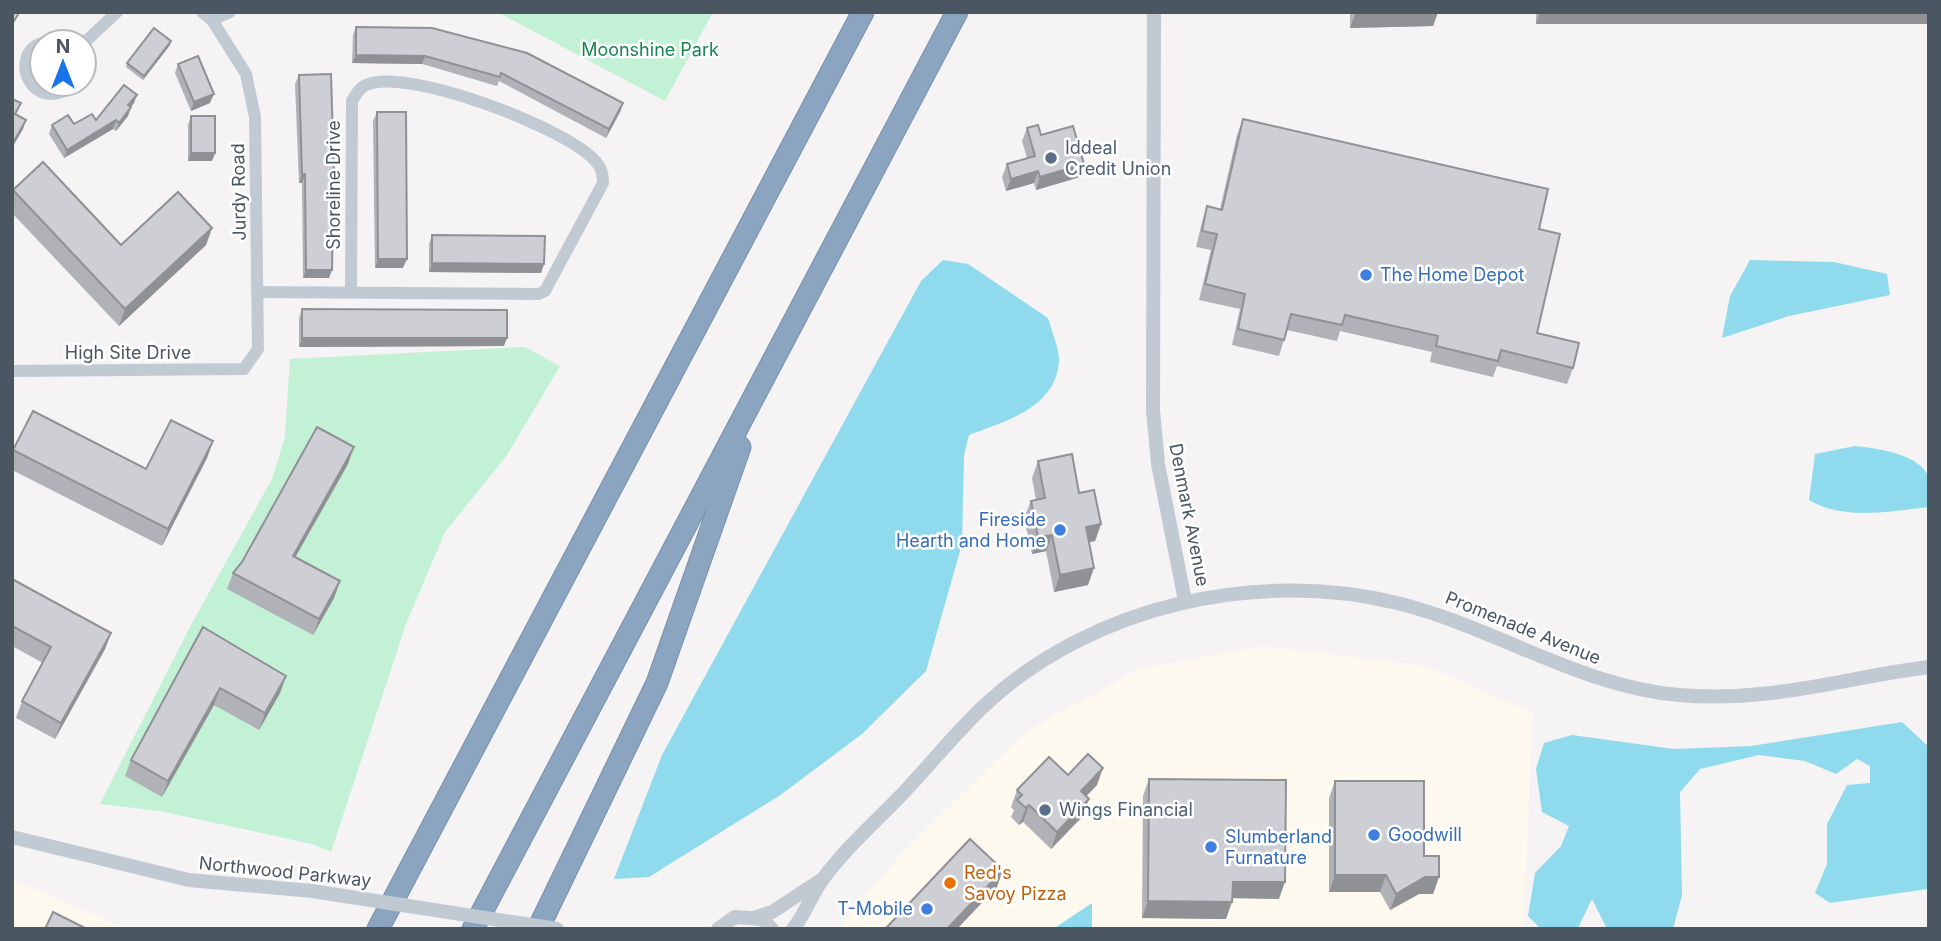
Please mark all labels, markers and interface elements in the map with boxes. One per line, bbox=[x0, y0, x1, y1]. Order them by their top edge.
north arrow bbox=[28, 28, 98, 98]
text: N bbox=[56, 35, 70, 58]
park label: Moonshine Park bbox=[581, 39, 719, 60]
street label: Shoreline Drive bbox=[323, 120, 344, 250]
place label: Iddeal Credit Union bbox=[1065, 137, 1171, 179]
street label: Jurdy Road bbox=[227, 143, 250, 241]
marker: Iddeal Credit Union bbox=[1043, 150, 1059, 166]
place label: The Home Depot bbox=[1380, 264, 1525, 285]
marker: The Home Depot bbox=[1358, 267, 1374, 283]
street label: High Site Drive bbox=[65, 342, 191, 363]
street label: Denmark Avenue bbox=[1165, 442, 1214, 588]
place label: Fireside Hearth and Home bbox=[896, 509, 1046, 551]
marker: Fireside Hearth and Home bbox=[1052, 522, 1068, 538]
street label: Promenade Avenue bbox=[1442, 587, 1604, 668]
place label: Wings Financial bbox=[1059, 799, 1193, 820]
marker: Wings Financial bbox=[1037, 802, 1053, 818]
place label: Goodwill bbox=[1388, 824, 1462, 845]
place label: Slumberland Furnature bbox=[1225, 826, 1332, 868]
marker: Goodwill bbox=[1366, 827, 1382, 843]
marker: Slumberland Furnature bbox=[1203, 839, 1219, 855]
street label: Northwood Parkway bbox=[198, 852, 372, 891]
place label: Red's Savoy Pizza bbox=[964, 862, 1067, 904]
marker: Red's Savoy Pizza bbox=[942, 875, 958, 891]
place label: T-Mobile bbox=[837, 898, 913, 919]
marker: T-Mobile bbox=[919, 901, 935, 917]

